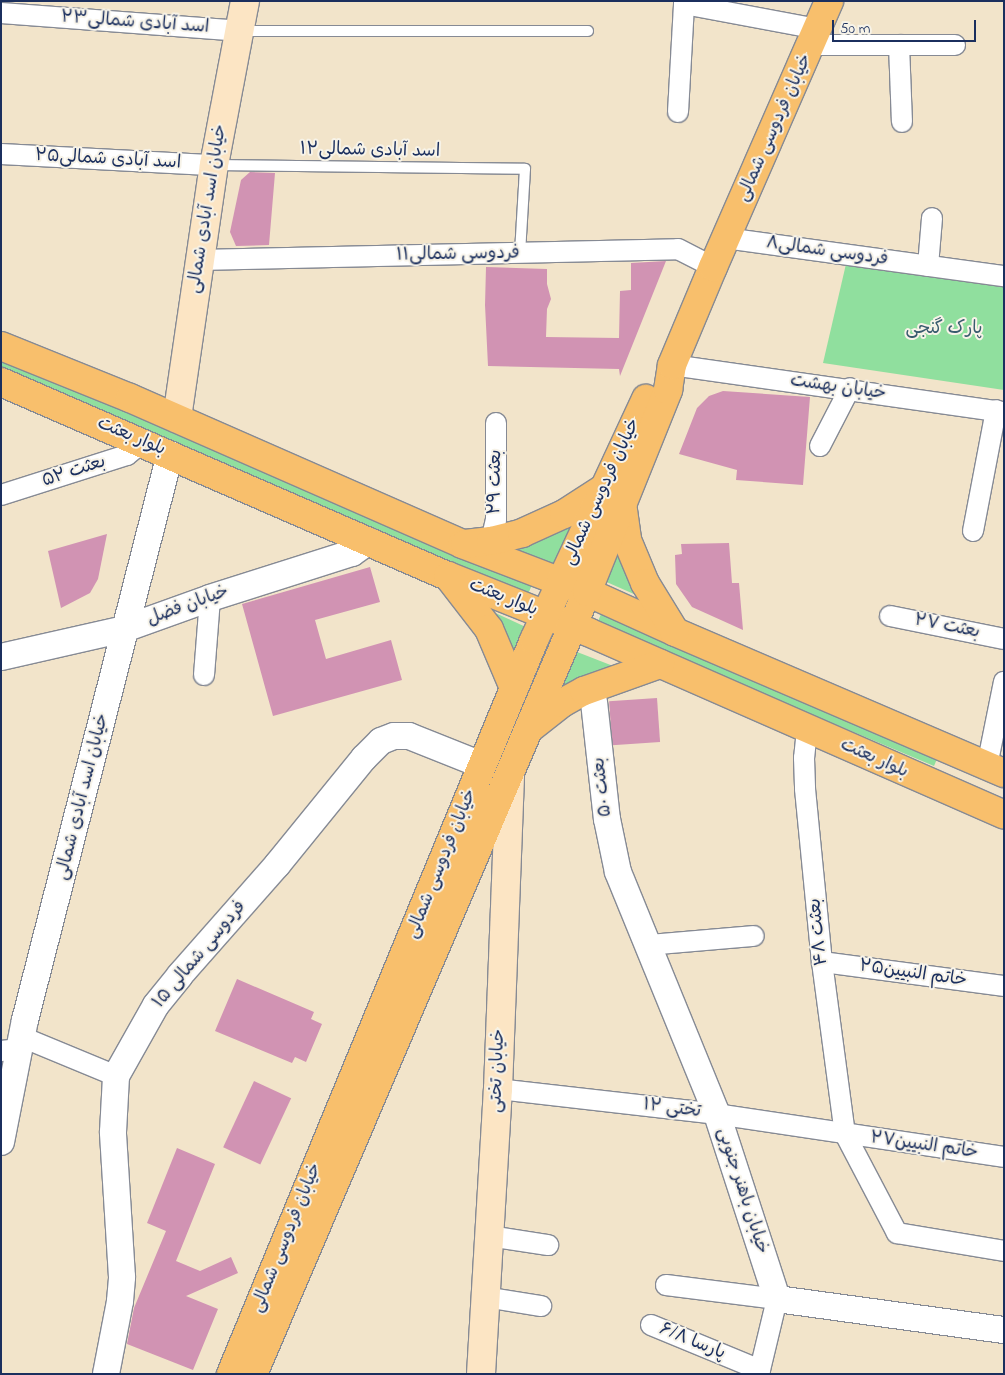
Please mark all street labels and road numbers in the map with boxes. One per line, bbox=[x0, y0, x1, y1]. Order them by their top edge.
street label: اسد آبادی شمالی۲۳ bbox=[60, 7, 210, 39]
street label: خیابان فردوسی شمالی bbox=[733, 51, 817, 205]
street label: خیابان اسد آبادی شمالی bbox=[184, 123, 232, 295]
street label: اسد آبادی شمالی۱۲ bbox=[300, 139, 440, 163]
street label: اسد آبادی شمالی۲۵ bbox=[34, 145, 182, 175]
street label: فردوسی شمالی۸ bbox=[765, 233, 889, 271]
street label: فردوسی شمالی۱۱ bbox=[396, 243, 520, 267]
street label: خیابان بهشت bbox=[789, 371, 887, 405]
street label: بلوار بعثت bbox=[94, 413, 168, 461]
street label: خیابان فردوسی شمالی bbox=[559, 415, 645, 569]
street label: بعثت ۲۹ bbox=[485, 449, 507, 515]
street label: بعثت ۵۲ bbox=[39, 452, 109, 492]
street label: بلوار بعثت bbox=[466, 574, 540, 622]
street label: خیابان فضل bbox=[144, 581, 232, 631]
street label: بعثت ۲۷ bbox=[912, 610, 982, 644]
street label: خیابان اسد آبادی شمالی bbox=[52, 712, 114, 882]
street label: بلوار بعثت bbox=[837, 734, 911, 784]
street label: بعثت ۵۰ bbox=[589, 756, 617, 818]
street label: خیابان فردوسی شمالی bbox=[402, 786, 482, 942]
street label: فردوسی شمالی ۱۵ bbox=[149, 897, 251, 1013]
street label: بعثت ۴۸ bbox=[805, 897, 833, 967]
street label: خاتم النبیین۲۵ bbox=[858, 956, 968, 992]
street label: خیابان تختی bbox=[486, 1029, 510, 1113]
street label: تختی ۱۲ bbox=[642, 1095, 702, 1123]
street label: خیابان باهنر جنوبی bbox=[711, 1125, 773, 1257]
street label: خاتم النبیین۲۷ bbox=[869, 1128, 979, 1164]
street label: خیابان فردوسی شمالی bbox=[247, 1160, 327, 1316]
street label: پارسا ۶/۸ bbox=[656, 1319, 728, 1365]

